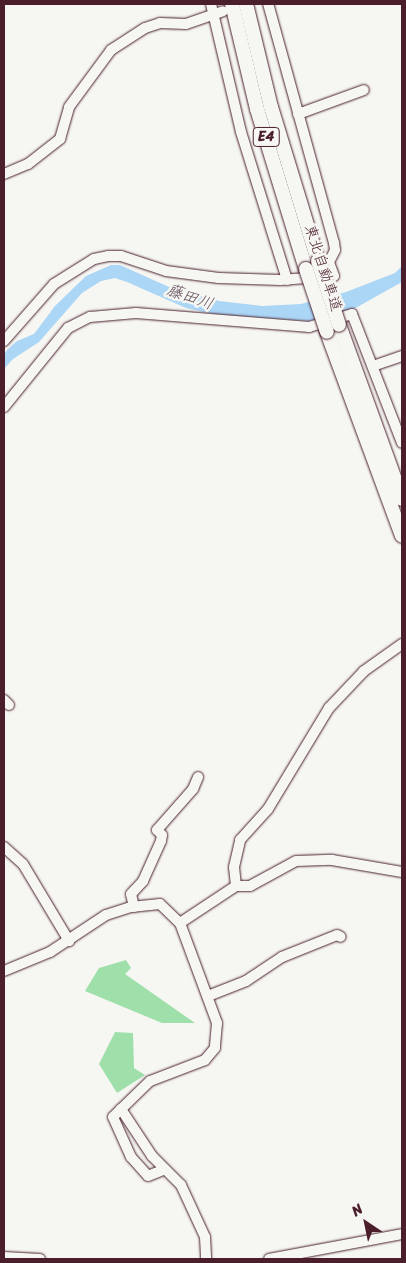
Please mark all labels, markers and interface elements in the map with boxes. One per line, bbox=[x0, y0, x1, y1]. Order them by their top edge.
road number: E4 bbox=[252, 125, 280, 148]
street label: 東北自動車道 bbox=[301, 222, 345, 314]
water label: 藤田川 bbox=[164, 280, 216, 314]
text: N bbox=[346, 1197, 368, 1223]
north arrow bbox=[341, 1198, 391, 1248]

